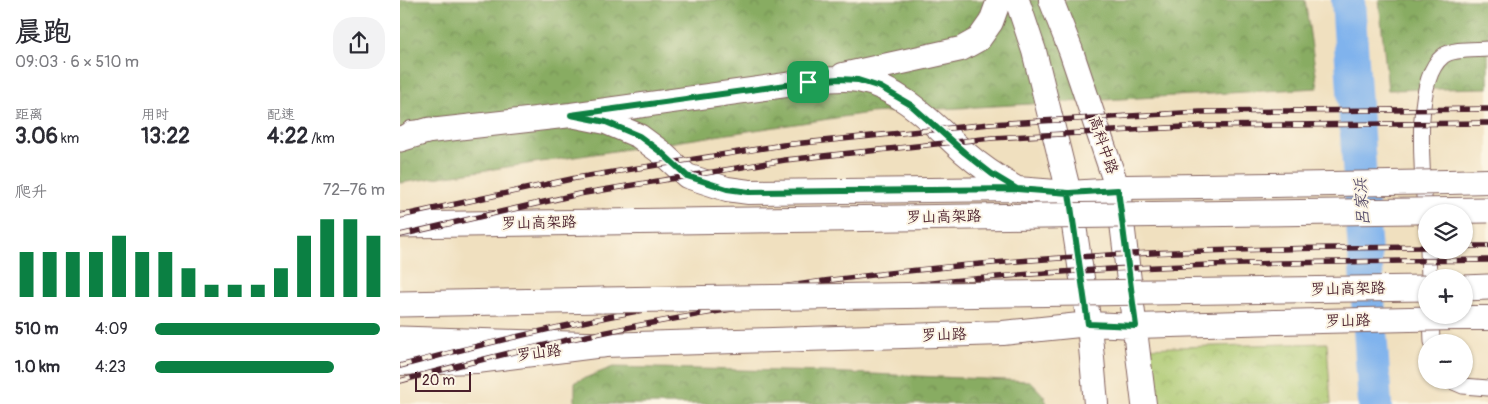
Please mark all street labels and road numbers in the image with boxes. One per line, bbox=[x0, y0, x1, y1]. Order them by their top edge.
street label: 高科中路 bbox=[1084, 114, 1122, 176]
street label: 罗山高架路 bbox=[906, 207, 982, 227]
street label: 罗山高架路 bbox=[501, 213, 577, 233]
street label: 罗山高架路 bbox=[1310, 279, 1386, 299]
street label: 罗山路 bbox=[1325, 311, 1371, 331]
street label: 罗山路 bbox=[921, 325, 967, 345]
street label: 罗山路 bbox=[516, 341, 562, 365]

